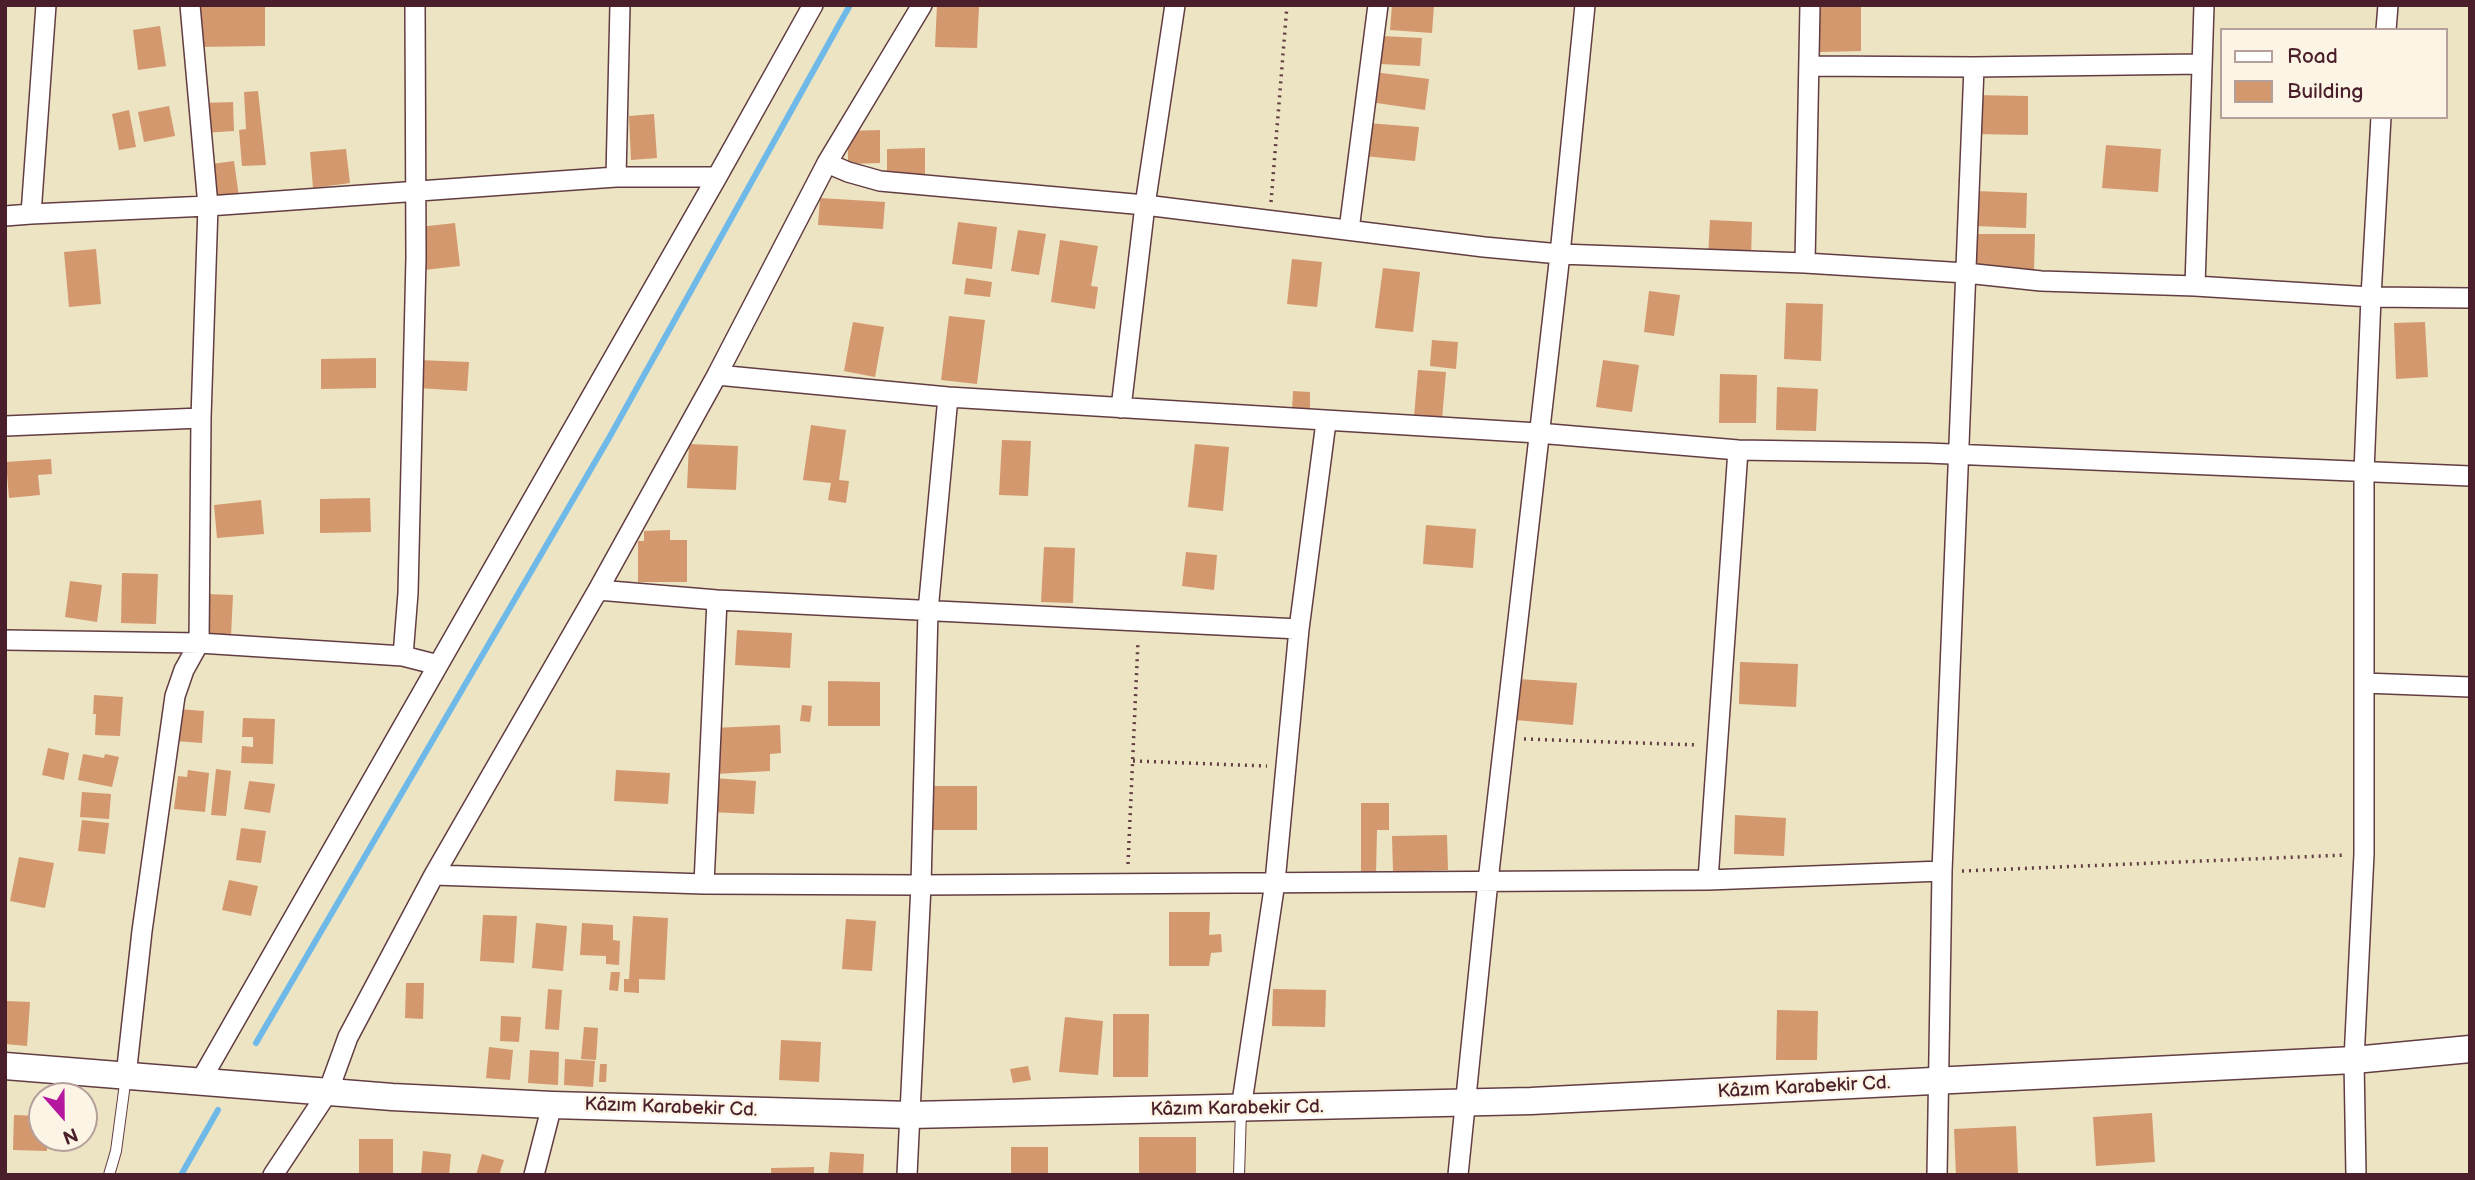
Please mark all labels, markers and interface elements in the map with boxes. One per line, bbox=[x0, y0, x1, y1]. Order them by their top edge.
legend bbox=[2220, 28, 2447, 119]
text: Road bbox=[2287, 44, 2338, 69]
text: Building bbox=[2287, 79, 2363, 104]
street label: Kâzım Karabekir Cd. bbox=[1717, 1072, 1891, 1104]
north arrow bbox=[28, 1082, 98, 1152]
street label: Kâzım Karabekir Cd. bbox=[584, 1094, 758, 1122]
street label: Kâzım Karabekir Cd. bbox=[1150, 1096, 1324, 1122]
text: N bbox=[59, 1122, 81, 1149]

